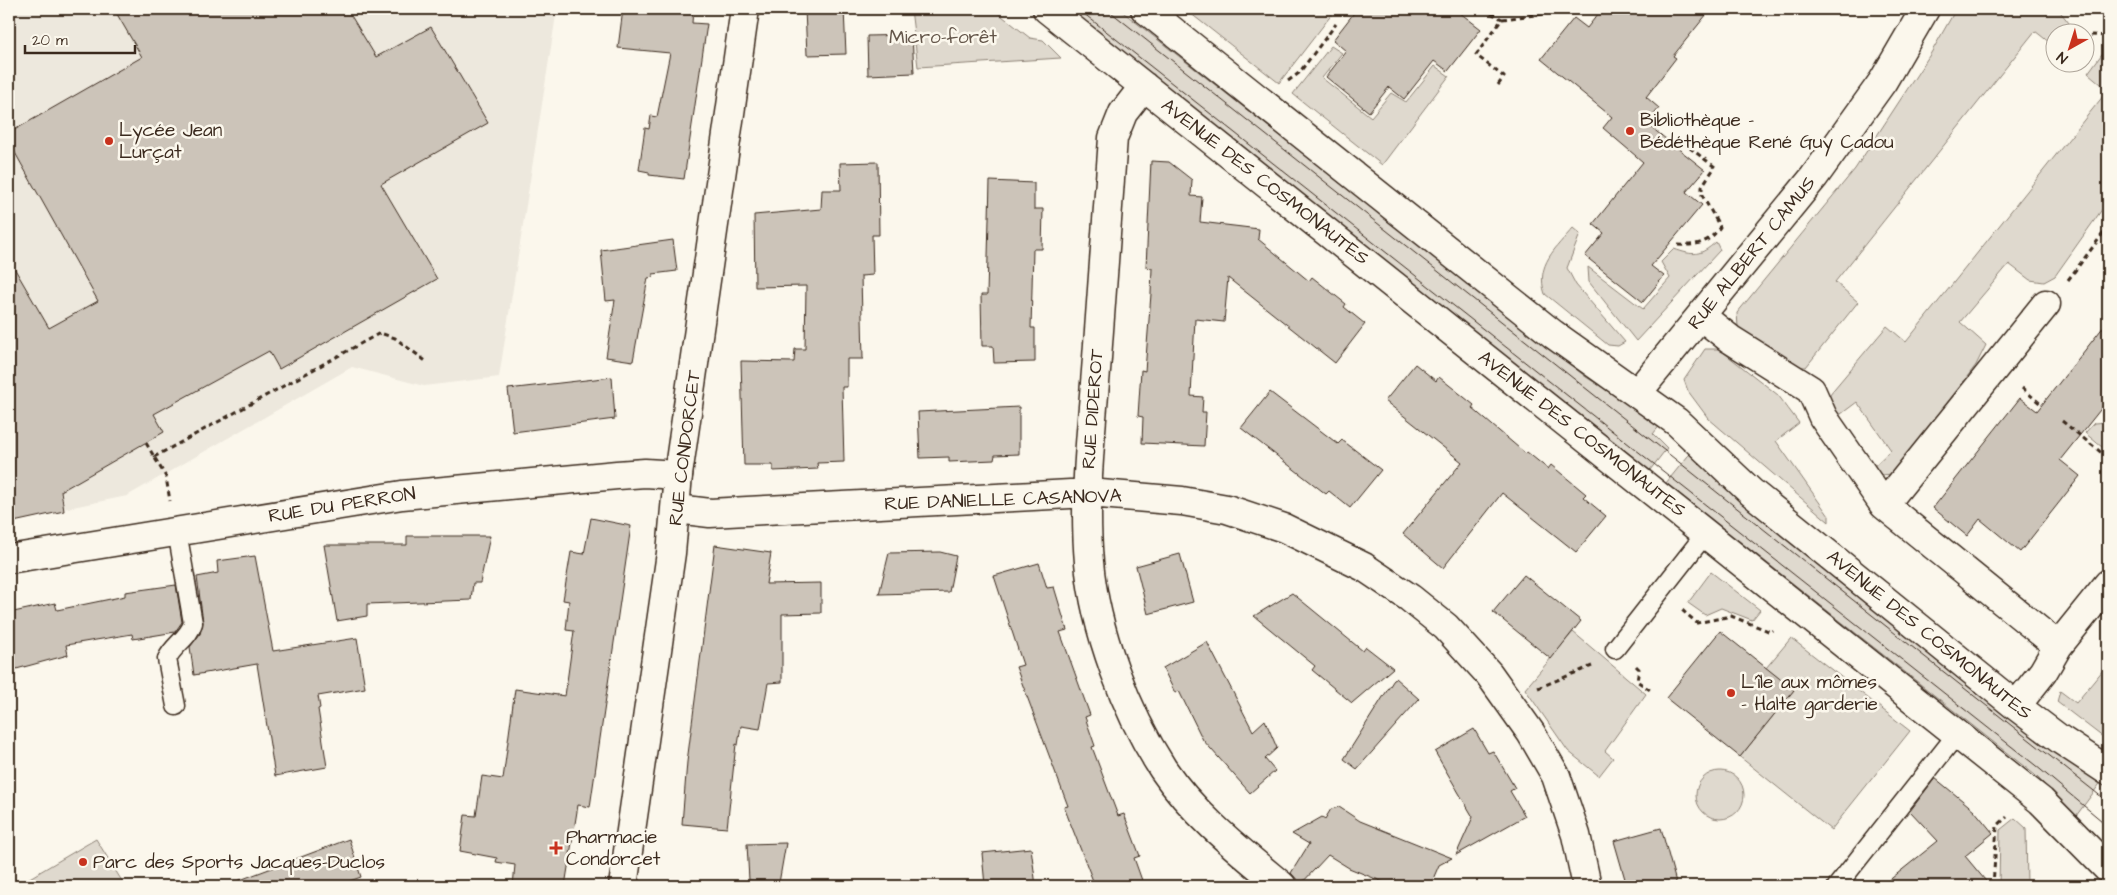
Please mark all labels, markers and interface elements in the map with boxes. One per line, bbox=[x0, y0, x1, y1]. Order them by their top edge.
scale bar bbox=[25, 22, 135, 54]
north arrow bbox=[2044, 22, 2094, 72]
park label: Micro-forêt bbox=[889, 24, 997, 51]
text: 20 m bbox=[32, 30, 68, 51]
text: N bbox=[2053, 47, 2072, 68]
street label: AVENUE DES COSMONAUTES bbox=[1155, 92, 1375, 272]
place label: Bibliothèque - Bédéthèque René Guy Cadou bbox=[1640, 107, 1894, 157]
place label: Lycée Jean Lurçat bbox=[119, 117, 222, 166]
marker: Bibliothèque - Bédéthèque René Guy Cadou bbox=[1624, 125, 1636, 137]
marker: Lycée Jean Lurçat bbox=[103, 135, 115, 147]
street label: RUE ALBERT CAMUS bbox=[1682, 171, 1822, 335]
street label: AVENUE DES COSMONAUTES bbox=[1472, 344, 1692, 524]
street label: RUE DIDEROT bbox=[1075, 348, 1111, 470]
street label: RUE CONDORCET bbox=[662, 369, 708, 527]
street label: RUE DU PERRON bbox=[266, 480, 418, 530]
street label: RUE DANIELLE CASANOVA bbox=[884, 482, 1122, 518]
street label: AVENUE DES COSMONAUTES bbox=[1821, 544, 2037, 726]
place label: L'île aux mômes - Halte garderie bbox=[1741, 669, 1878, 719]
marker: L'île aux mômes - Halte garderie bbox=[1725, 687, 1737, 699]
place label: Pharmacie Condorcet bbox=[566, 824, 661, 873]
marker: Pharmacie Condorcet bbox=[550, 842, 562, 854]
place label: Parc des Sports Jacques-Duclos bbox=[93, 849, 385, 876]
marker: Parc des Sports Jacques-Duclos bbox=[77, 856, 89, 868]

